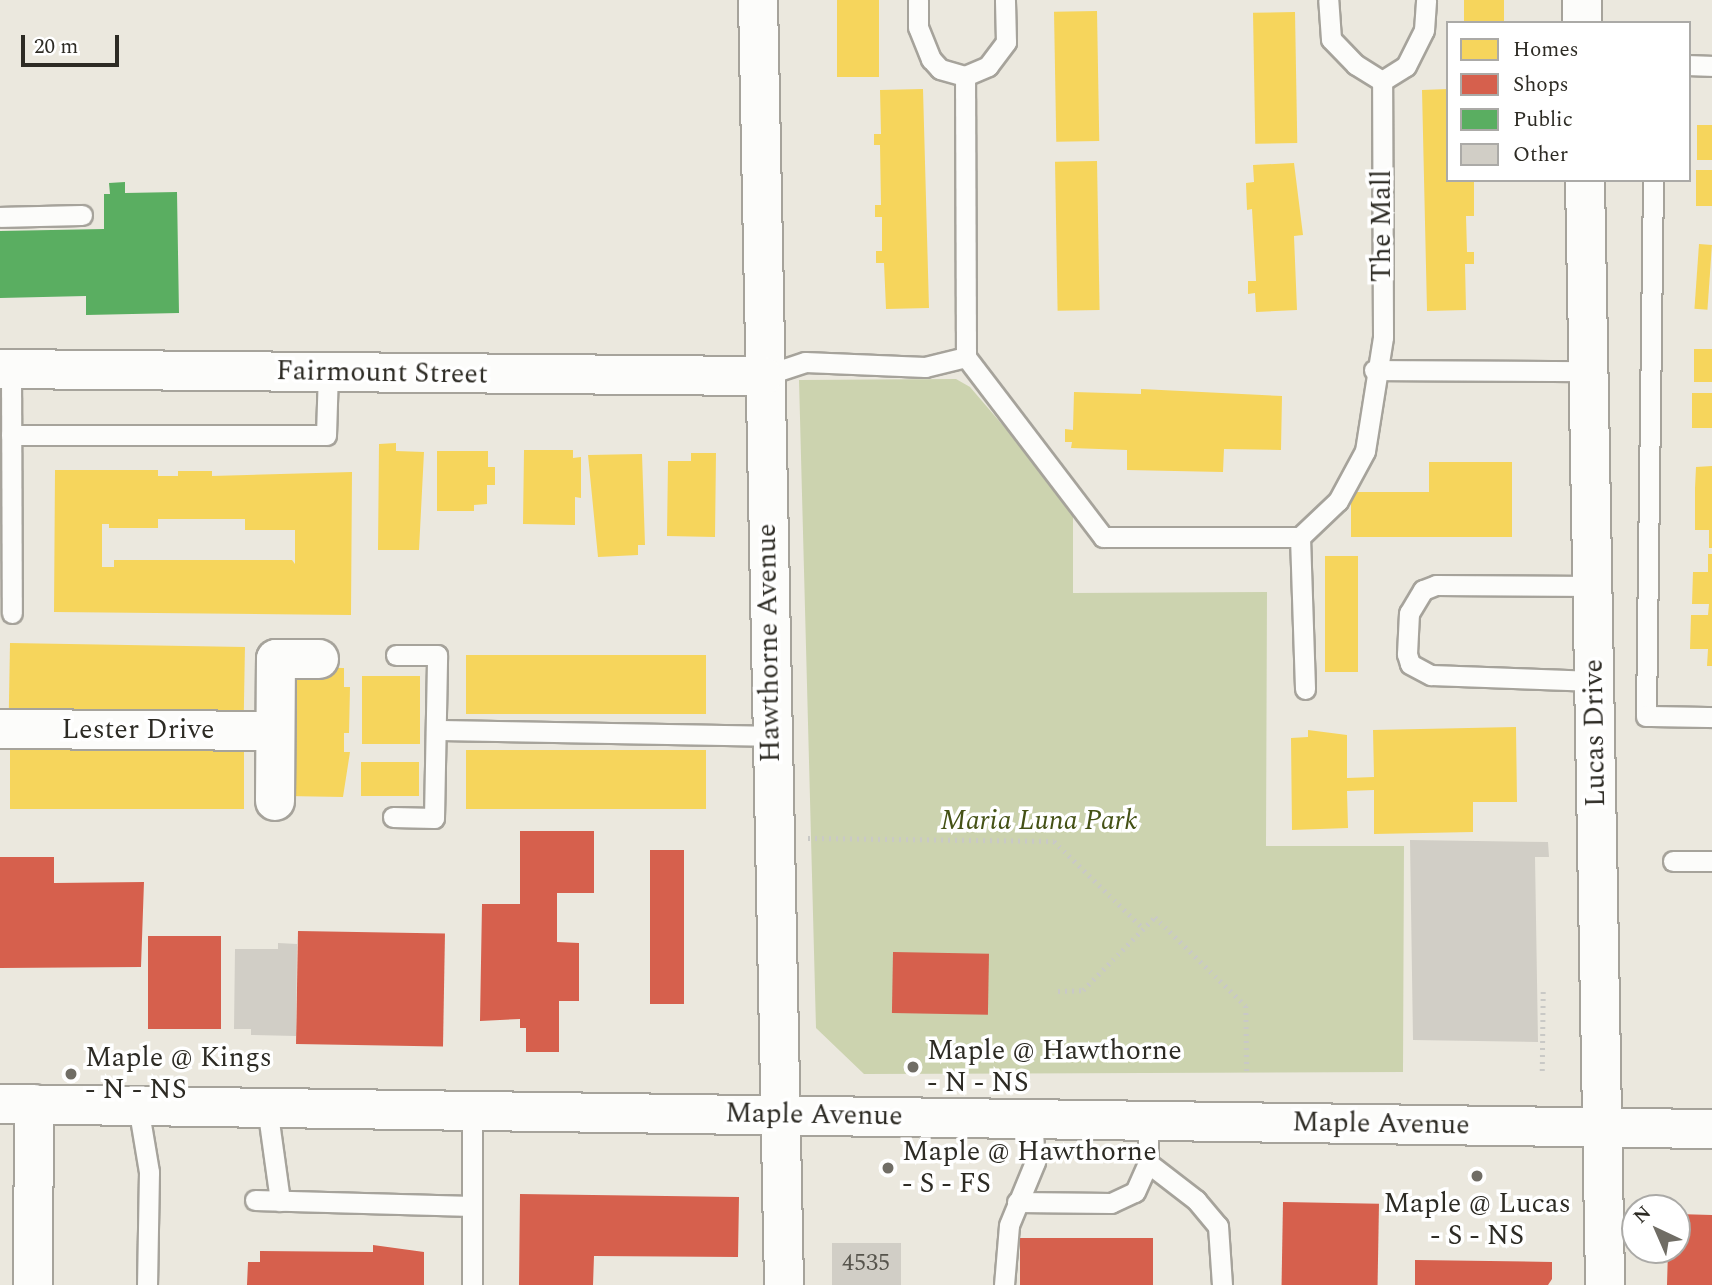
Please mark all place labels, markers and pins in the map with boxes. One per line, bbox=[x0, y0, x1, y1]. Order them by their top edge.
place label: Maple @ Hawthorne - N - NS bbox=[927, 1034, 1182, 1100]
place label: Maple @ Kings - N - NS bbox=[85, 1041, 272, 1107]
marker: Maple @ Hawthorne - N - NS bbox=[905, 1059, 921, 1075]
marker: Maple @ Kings - N - NS bbox=[63, 1066, 79, 1082]
place label: Maple @ Hawthorne - S - FS bbox=[902, 1135, 1157, 1201]
marker: Maple @ Hawthorne - S - FS bbox=[880, 1160, 896, 1176]
marker: Maple @ Lucas - S - NS bbox=[1469, 1168, 1485, 1184]
place label: Maple @ Lucas - S - NS bbox=[1383, 1187, 1571, 1253]

